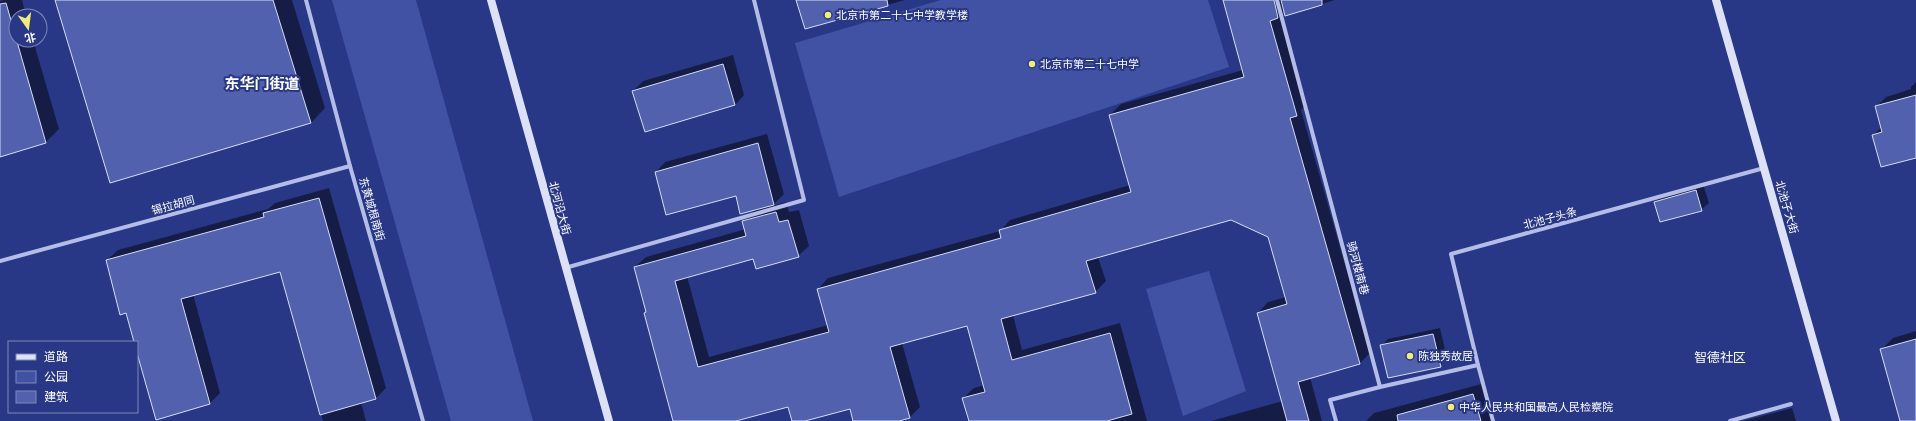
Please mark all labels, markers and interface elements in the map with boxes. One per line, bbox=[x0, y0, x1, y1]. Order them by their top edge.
place label: 北京市第二十七中学教学楼 bbox=[836, 7, 968, 23]
north arrow bbox=[8, 8, 48, 48]
marker: 北京市第二十七中学教学楼 bbox=[823, 10, 833, 20]
text: 北 bbox=[23, 29, 38, 47]
place label: 北京市第二十七中学 bbox=[1040, 56, 1139, 72]
marker: 北京市第二十七中学 bbox=[1027, 59, 1037, 69]
district label: 东华门街道 bbox=[224, 73, 300, 94]
street label: 东黄城根南街 bbox=[355, 175, 389, 243]
street label: 北池子大街 bbox=[1772, 178, 1802, 236]
street label: 北河沿大街 bbox=[545, 179, 575, 237]
street label: 锡拉胡同 bbox=[150, 192, 196, 218]
street label: 北池子头条 bbox=[1521, 203, 1579, 233]
street label: 骑河楼南巷 bbox=[1343, 239, 1373, 297]
legend bbox=[8, 341, 138, 413]
text: 道路 bbox=[44, 348, 68, 365]
place label: 陈独秀故居 bbox=[1418, 348, 1473, 364]
district label: 智德社区 bbox=[1694, 348, 1746, 367]
marker: 陈独秀故居 bbox=[1405, 351, 1415, 361]
text: 公园 bbox=[44, 368, 68, 385]
text: 建筑 bbox=[44, 388, 68, 405]
place label: 中华人民共和国最高人民检察院 bbox=[1459, 399, 1613, 415]
marker: 中华人民共和国最高人民检察院 bbox=[1446, 402, 1456, 412]

